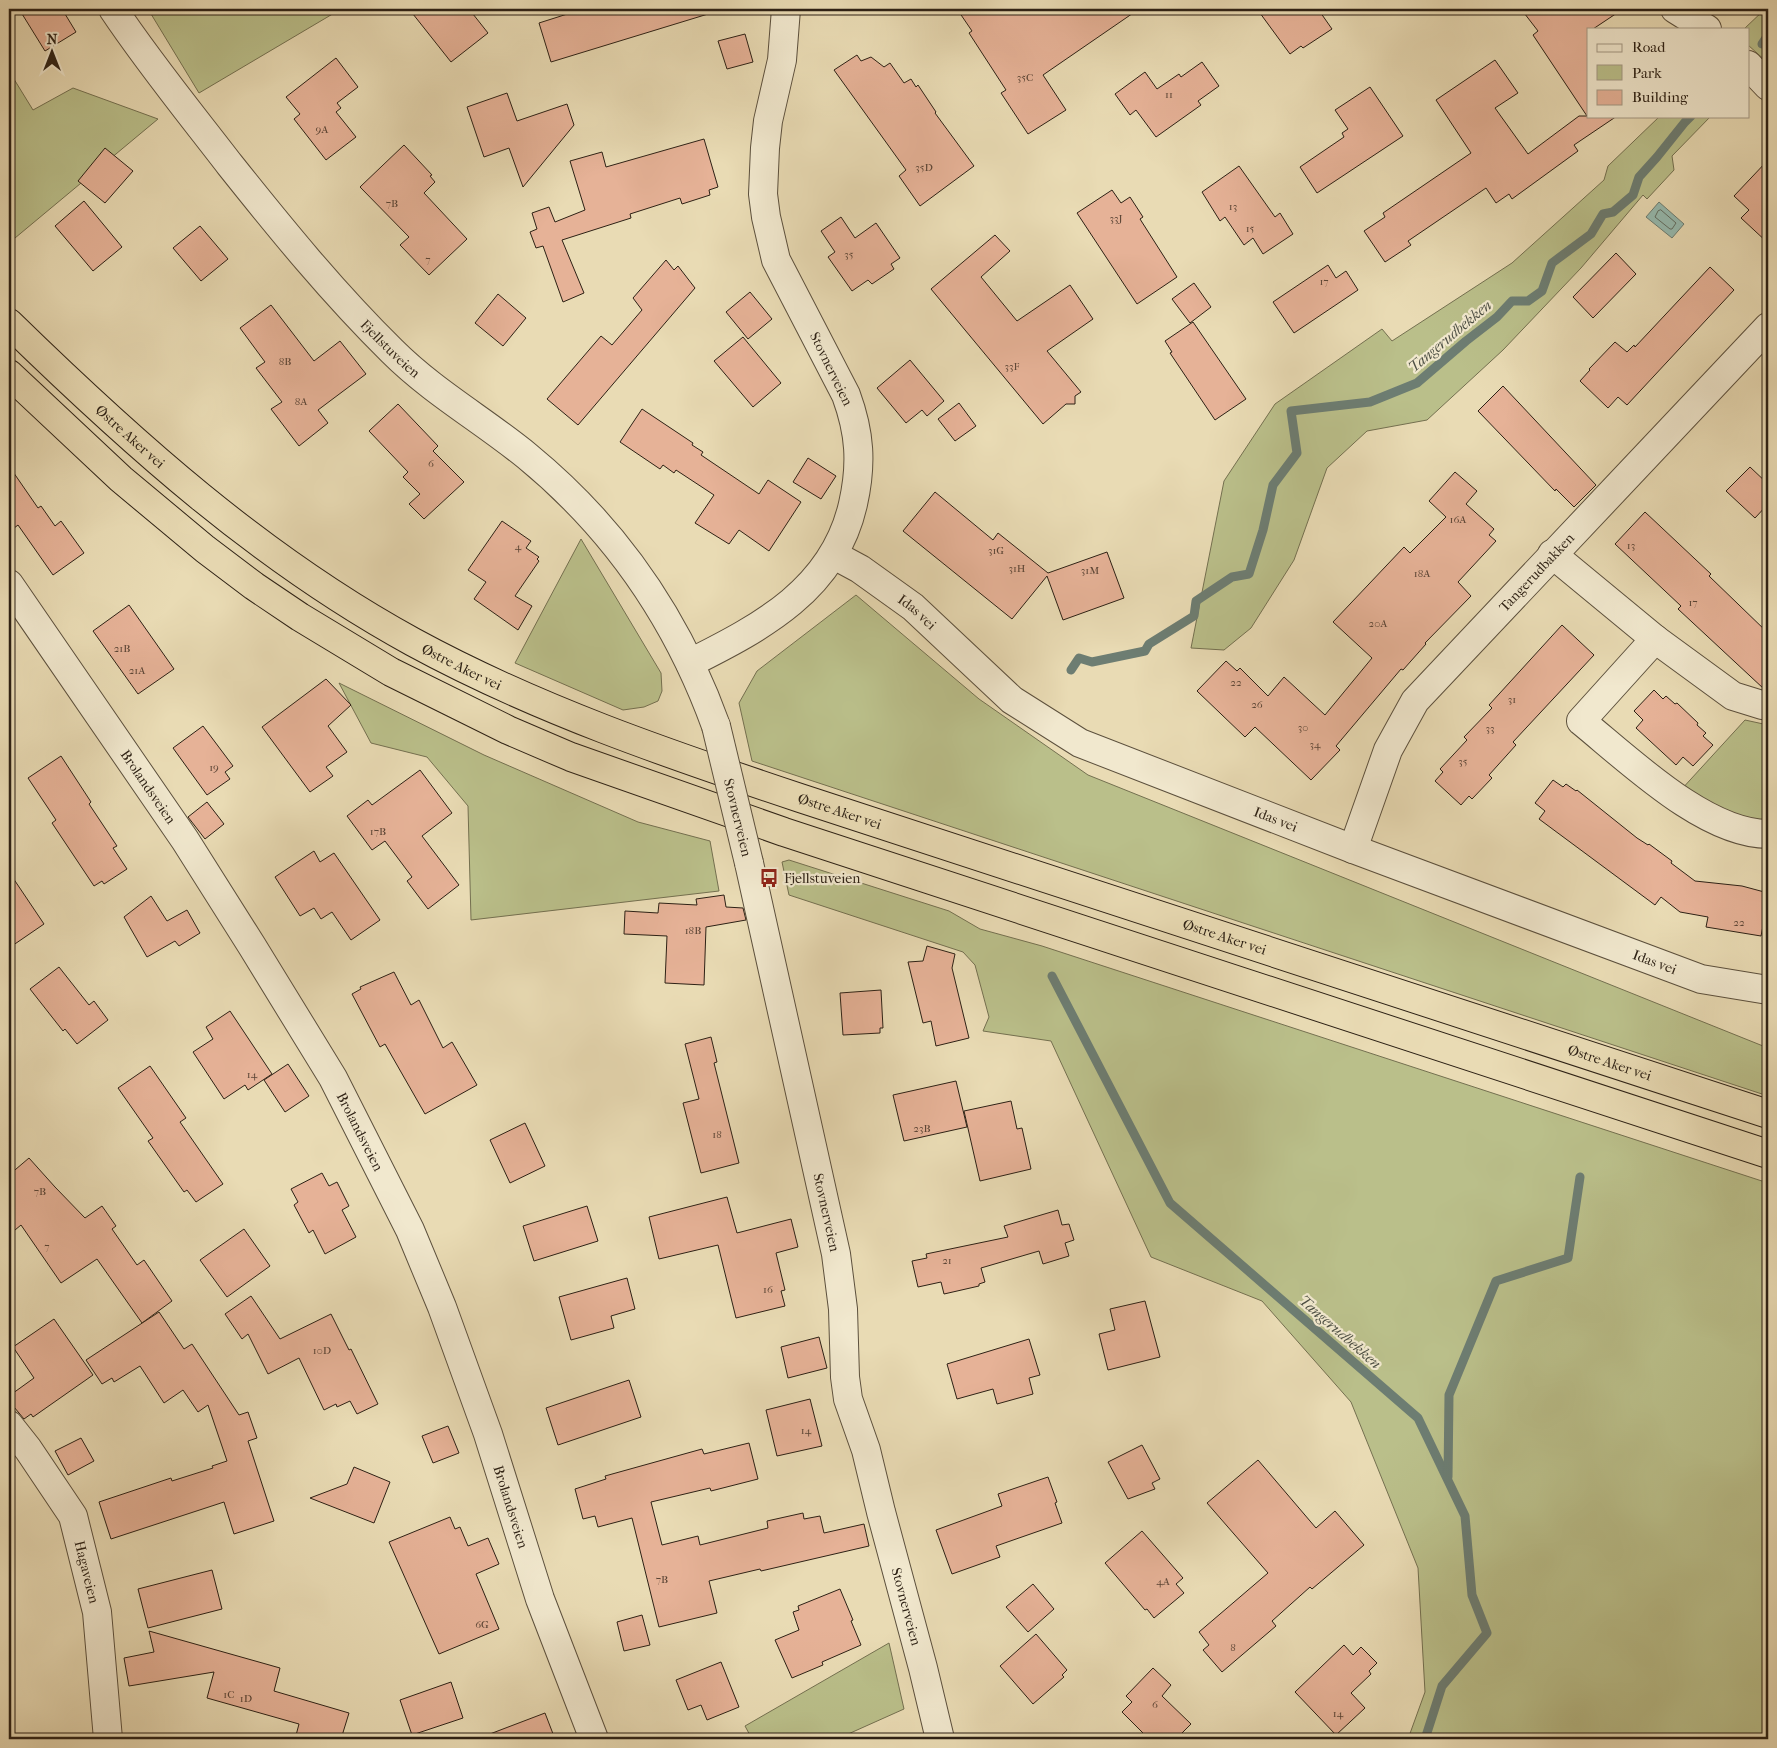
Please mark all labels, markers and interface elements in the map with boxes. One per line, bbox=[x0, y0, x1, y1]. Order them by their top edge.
north arrow bbox=[28, 28, 78, 78]
legend bbox=[1587, 28, 1750, 118]
text: N bbox=[47, 31, 58, 48]
text: Road bbox=[1632, 38, 1666, 56]
text: Park bbox=[1632, 64, 1662, 82]
house number: 35C bbox=[1017, 71, 1033, 84]
house number: 11 bbox=[1165, 88, 1173, 101]
text: Building bbox=[1632, 88, 1689, 106]
house number: 9A bbox=[316, 123, 329, 136]
house number: 35D bbox=[915, 161, 933, 174]
house number: 7B bbox=[386, 197, 398, 210]
house number: 13 bbox=[1229, 200, 1237, 213]
house number: 33J bbox=[1109, 212, 1123, 225]
house number: 15 bbox=[1246, 222, 1255, 235]
house number: 35 bbox=[844, 248, 854, 261]
house number: 7 bbox=[425, 253, 431, 266]
house number: 17 bbox=[1319, 275, 1329, 288]
water label: Tangerudbekken bbox=[1405, 296, 1495, 376]
street label: Fjellstuveien bbox=[357, 316, 424, 381]
street label: Stovnerveien bbox=[806, 329, 856, 409]
house number: 8B bbox=[279, 355, 291, 368]
house number: 33F bbox=[1005, 360, 1020, 373]
house number: 8A bbox=[295, 395, 308, 408]
street label: Østre Aker vei bbox=[92, 401, 168, 472]
house number: 6 bbox=[428, 457, 434, 470]
house number: 16A bbox=[1450, 513, 1467, 526]
street label: Tangerudbakken bbox=[1495, 529, 1578, 615]
house number: 13 bbox=[1627, 539, 1635, 552]
house number: 4 bbox=[515, 540, 522, 553]
house number: 31G bbox=[988, 544, 1004, 557]
house number: 31H bbox=[1008, 562, 1026, 575]
house number: 31M bbox=[1081, 564, 1099, 577]
house number: 18A bbox=[1414, 567, 1431, 580]
street label: Idas vei bbox=[895, 591, 940, 633]
house number: 17 bbox=[1688, 596, 1698, 609]
house number: 20A bbox=[1369, 617, 1388, 630]
street label: Østre Aker vei bbox=[419, 640, 504, 693]
house number: 21B bbox=[114, 642, 130, 655]
house number: 21A bbox=[129, 664, 146, 677]
house number: 22 bbox=[1230, 676, 1242, 689]
house number: 31 bbox=[1508, 693, 1516, 706]
house number: 26 bbox=[1251, 698, 1263, 711]
house number: 30 bbox=[1298, 721, 1308, 734]
house number: 33 bbox=[1485, 722, 1495, 735]
house number: 34 bbox=[1309, 738, 1321, 751]
street label: Brolandsveien bbox=[117, 746, 180, 827]
house number: 35 bbox=[1458, 755, 1468, 768]
house number: 19 bbox=[209, 761, 219, 774]
street label: Stovnerveien bbox=[720, 777, 756, 858]
street label: Østre Aker vei bbox=[796, 789, 884, 833]
street label: Idas vei bbox=[1251, 803, 1300, 835]
house number: 17B bbox=[370, 825, 386, 838]
bus stop icon: Fjellstuveien bbox=[758, 867, 780, 889]
place label: Fjellstuveien bbox=[784, 870, 860, 887]
street label: Østre Aker vei bbox=[1181, 915, 1269, 958]
house number: 22 bbox=[1733, 916, 1745, 929]
house number: 18B bbox=[685, 924, 701, 937]
street label: Idas vei bbox=[1630, 946, 1679, 978]
street label: Østre Aker vei bbox=[1566, 1041, 1654, 1084]
house number: 14 bbox=[247, 1068, 258, 1081]
street label: Brolandsveien bbox=[333, 1089, 387, 1174]
house number: 23B bbox=[913, 1122, 931, 1135]
house number: 18 bbox=[712, 1128, 722, 1141]
street label: Stovnerveien bbox=[810, 1172, 844, 1253]
house number: 7B bbox=[34, 1185, 46, 1198]
house number: 7 bbox=[44, 1240, 50, 1253]
house number: 21 bbox=[942, 1254, 952, 1267]
house number: 16 bbox=[763, 1283, 773, 1296]
water label: Tangerudbekken bbox=[1295, 1291, 1385, 1373]
house number: 10D bbox=[313, 1344, 331, 1357]
house number: 14 bbox=[801, 1424, 812, 1437]
street label: Brolandsveien bbox=[490, 1463, 532, 1550]
street label: Hagaveien bbox=[71, 1539, 103, 1605]
street label: Stovnerveien bbox=[888, 1566, 925, 1647]
house number: 7B bbox=[656, 1573, 668, 1586]
house number: 4A bbox=[1156, 1575, 1171, 1588]
house number: 6G bbox=[475, 1618, 489, 1631]
house number: 8 bbox=[1230, 1641, 1236, 1654]
house number: 1C bbox=[223, 1688, 235, 1701]
house number: 1D bbox=[240, 1692, 252, 1705]
house number: 6 bbox=[1152, 1698, 1158, 1711]
house number: 14 bbox=[1333, 1707, 1344, 1720]

